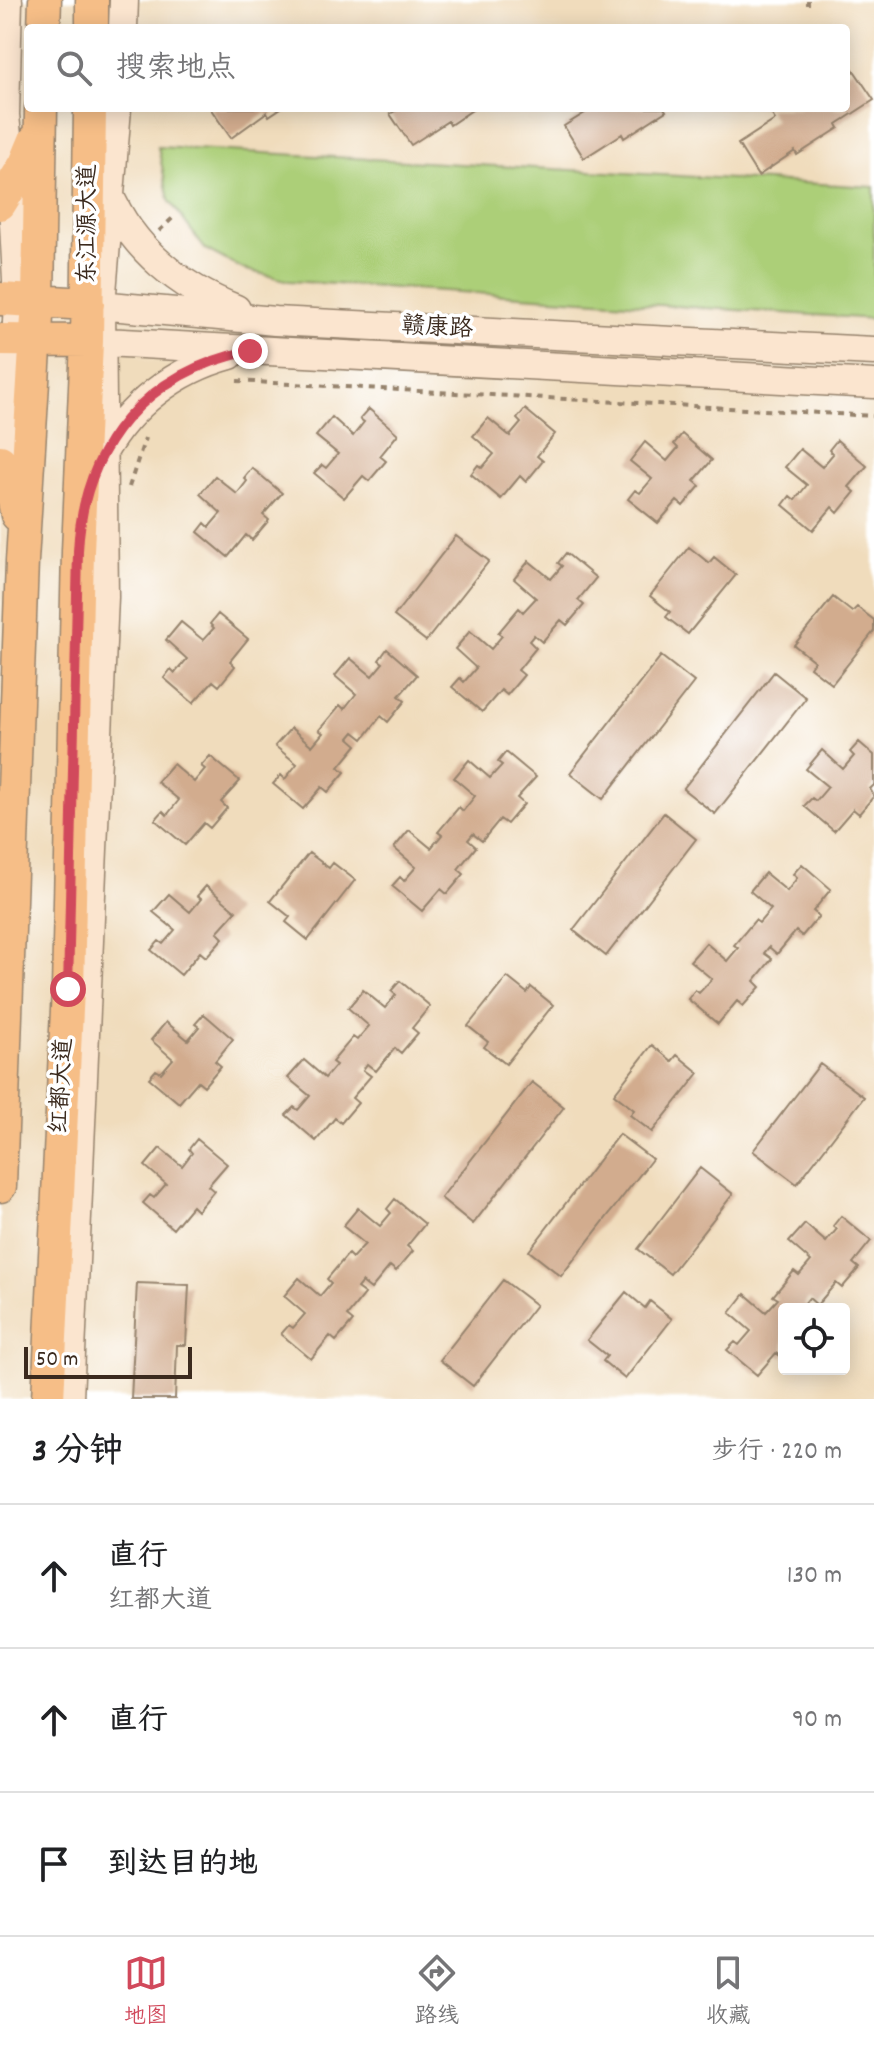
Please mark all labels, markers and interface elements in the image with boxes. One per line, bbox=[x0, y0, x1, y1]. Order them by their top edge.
search box bbox=[24, 24, 850, 112]
icon: search bbox=[52, 46, 96, 90]
text: 搜索地点 bbox=[116, 49, 236, 92]
street label: 东江源大道 bbox=[72, 164, 106, 284]
street label: 赣康路 bbox=[400, 310, 474, 348]
route end bbox=[232, 333, 268, 369]
route start bbox=[50, 971, 86, 1007]
street label: 红都大道 bbox=[44, 1037, 82, 1135]
map controls bbox=[778, 1303, 850, 1375]
button: locate bbox=[778, 1303, 850, 1375]
scale bar bbox=[24, 1343, 192, 1379]
text: 50 m bbox=[36, 1345, 78, 1376]
text: 3 分钟 bbox=[32, 1429, 123, 1478]
text: 步行 · 220 m bbox=[711, 1434, 842, 1471]
text: 直行 bbox=[108, 1537, 168, 1580]
icon: ahead bbox=[32, 1554, 76, 1598]
text: 130 m bbox=[787, 1558, 842, 1595]
text: 红都大道 bbox=[108, 1583, 212, 1620]
icon: ahead bbox=[32, 1698, 76, 1742]
text: 直行 bbox=[108, 1701, 168, 1744]
text: 90 m bbox=[792, 1702, 842, 1739]
icon: arrive bbox=[32, 1842, 76, 1886]
text: 到达目的地 bbox=[108, 1845, 258, 1888]
tab: 地图 bbox=[124, 1951, 168, 2033]
tab: 路线 bbox=[415, 1951, 459, 2033]
tab: 收藏 bbox=[706, 1951, 750, 2033]

